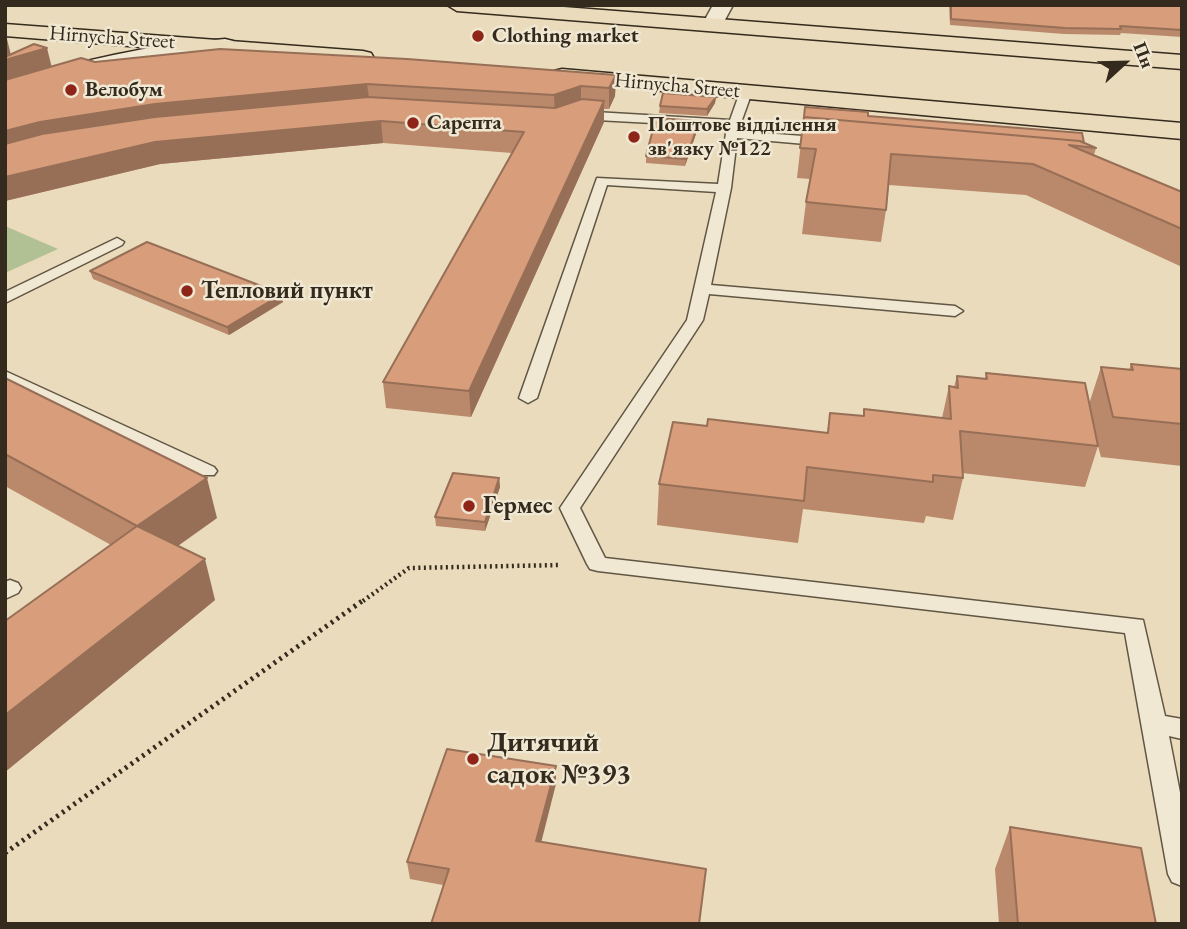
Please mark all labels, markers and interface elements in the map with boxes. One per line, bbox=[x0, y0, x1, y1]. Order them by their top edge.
street label: Hirnycha Street bbox=[48, 21, 176, 55]
place label: Clothing market bbox=[492, 23, 639, 49]
marker: Clothing market bbox=[470, 28, 486, 44]
north arrow bbox=[1089, 28, 1159, 98]
text: Пн bbox=[1127, 38, 1160, 72]
street label: Hirnycha Street bbox=[613, 68, 741, 104]
place label: Велобум bbox=[85, 77, 163, 103]
marker: Велобум bbox=[63, 82, 79, 98]
place label: Сарепта bbox=[427, 110, 502, 136]
place label: Поштове відділення зв'язку №122 bbox=[648, 112, 837, 162]
marker: Сарепта bbox=[405, 115, 421, 131]
marker: Поштове відділення зв'язку №122 bbox=[626, 129, 642, 145]
place label: Тепловий пункт bbox=[201, 277, 373, 305]
marker: Тепловий пункт bbox=[179, 283, 195, 299]
place label: Гермес bbox=[483, 492, 553, 520]
marker: Гермес bbox=[461, 498, 477, 514]
place label: Дитячий садок №393 bbox=[487, 726, 631, 792]
marker: Дитячий садок №393 bbox=[465, 751, 481, 767]

